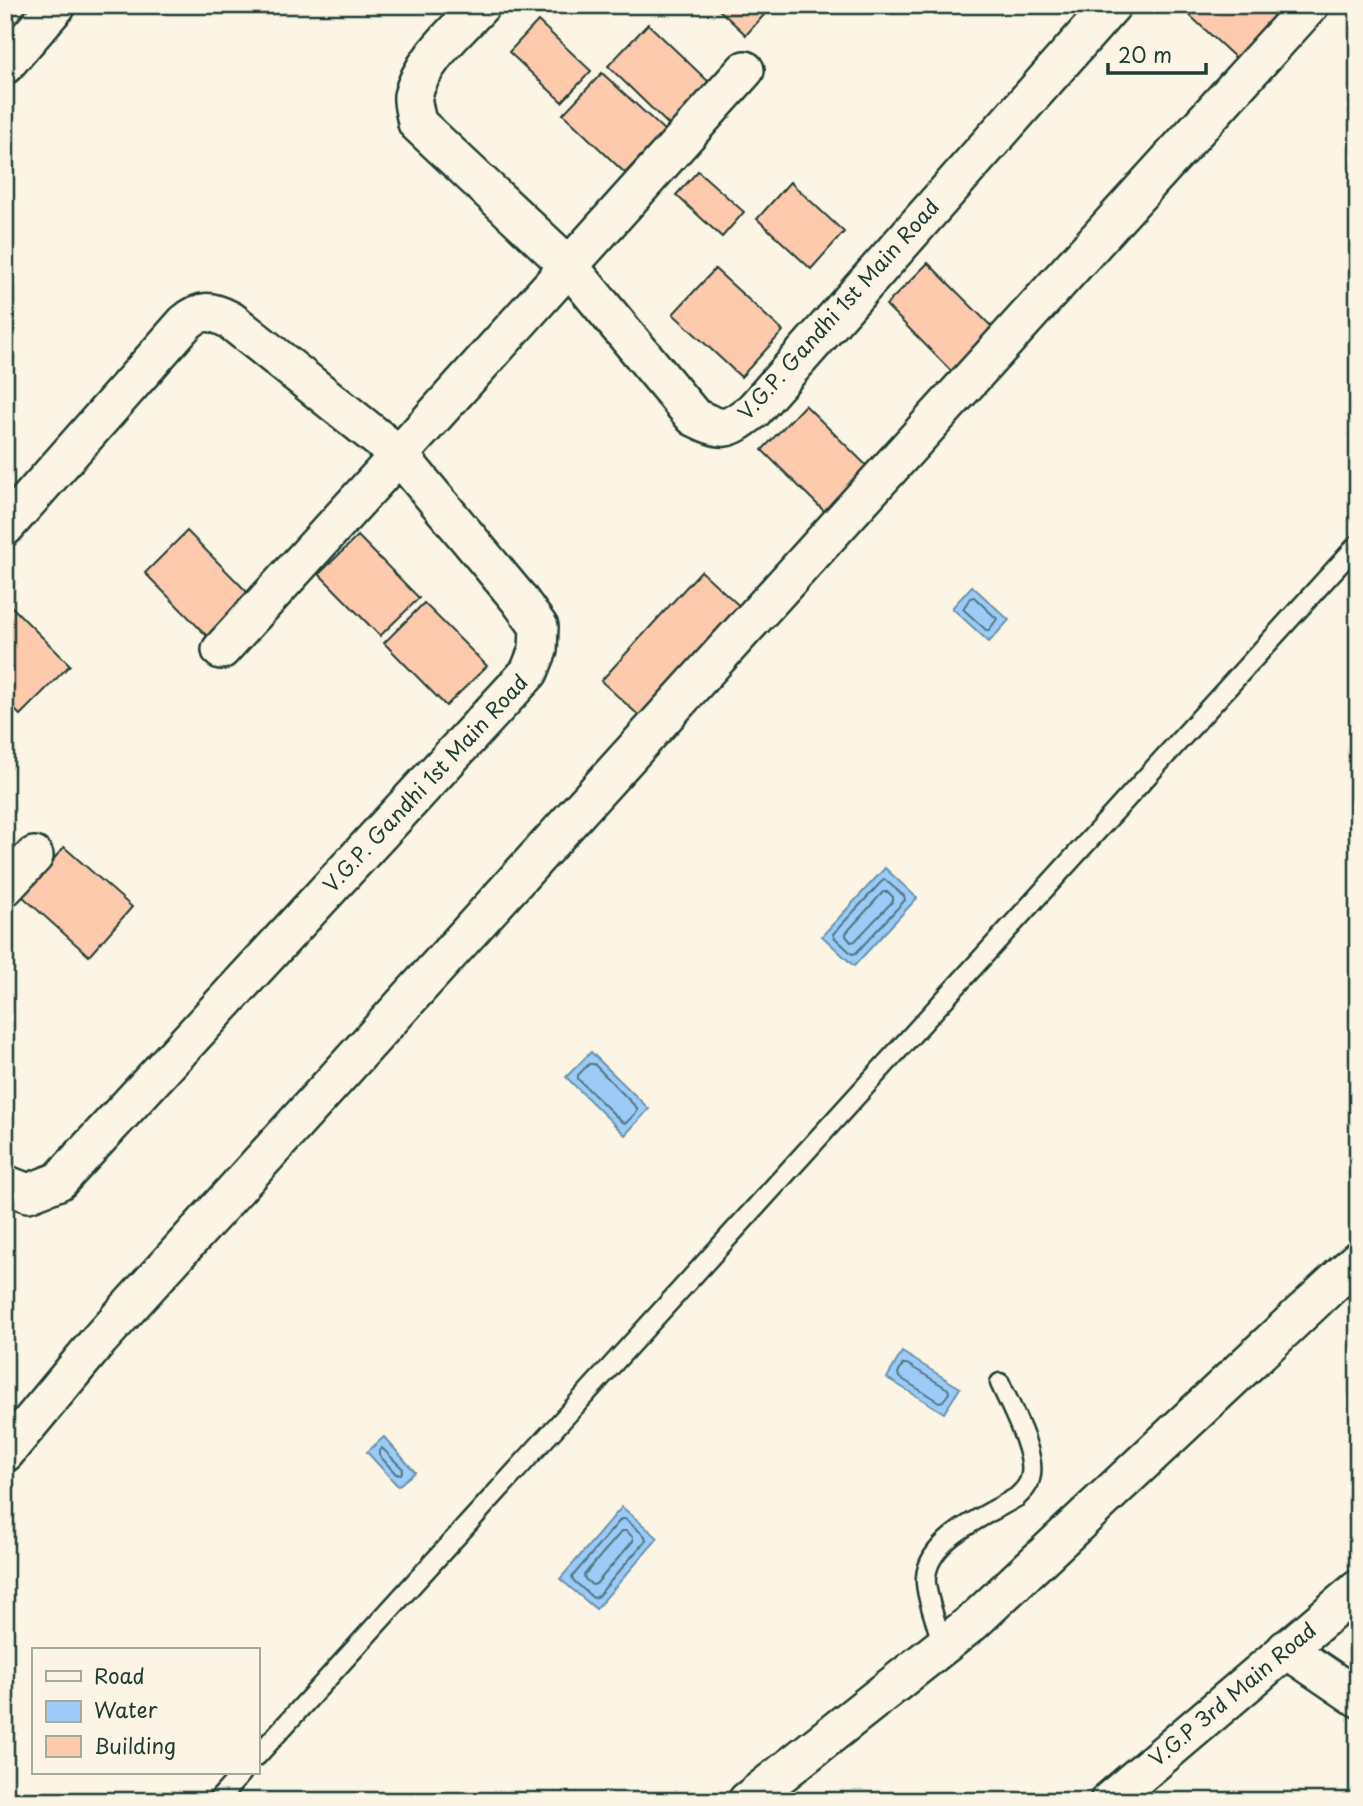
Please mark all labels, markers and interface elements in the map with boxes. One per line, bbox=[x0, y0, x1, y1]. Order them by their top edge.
scale bar bbox=[1108, 32, 1206, 76]
text: 20 m bbox=[1118, 38, 1172, 70]
street label: V.G.P. Gandhi 1st Main Road bbox=[729, 191, 946, 426]
street label: V.G.P. Gandhi 1st Main Road bbox=[315, 666, 535, 899]
street label: V.G.P 3rd Main Road bbox=[1141, 1614, 1322, 1773]
legend bbox=[32, 1648, 259, 1774]
text: Road bbox=[94, 1659, 145, 1691]
text: Water bbox=[94, 1693, 158, 1725]
text: Building bbox=[94, 1729, 176, 1761]

